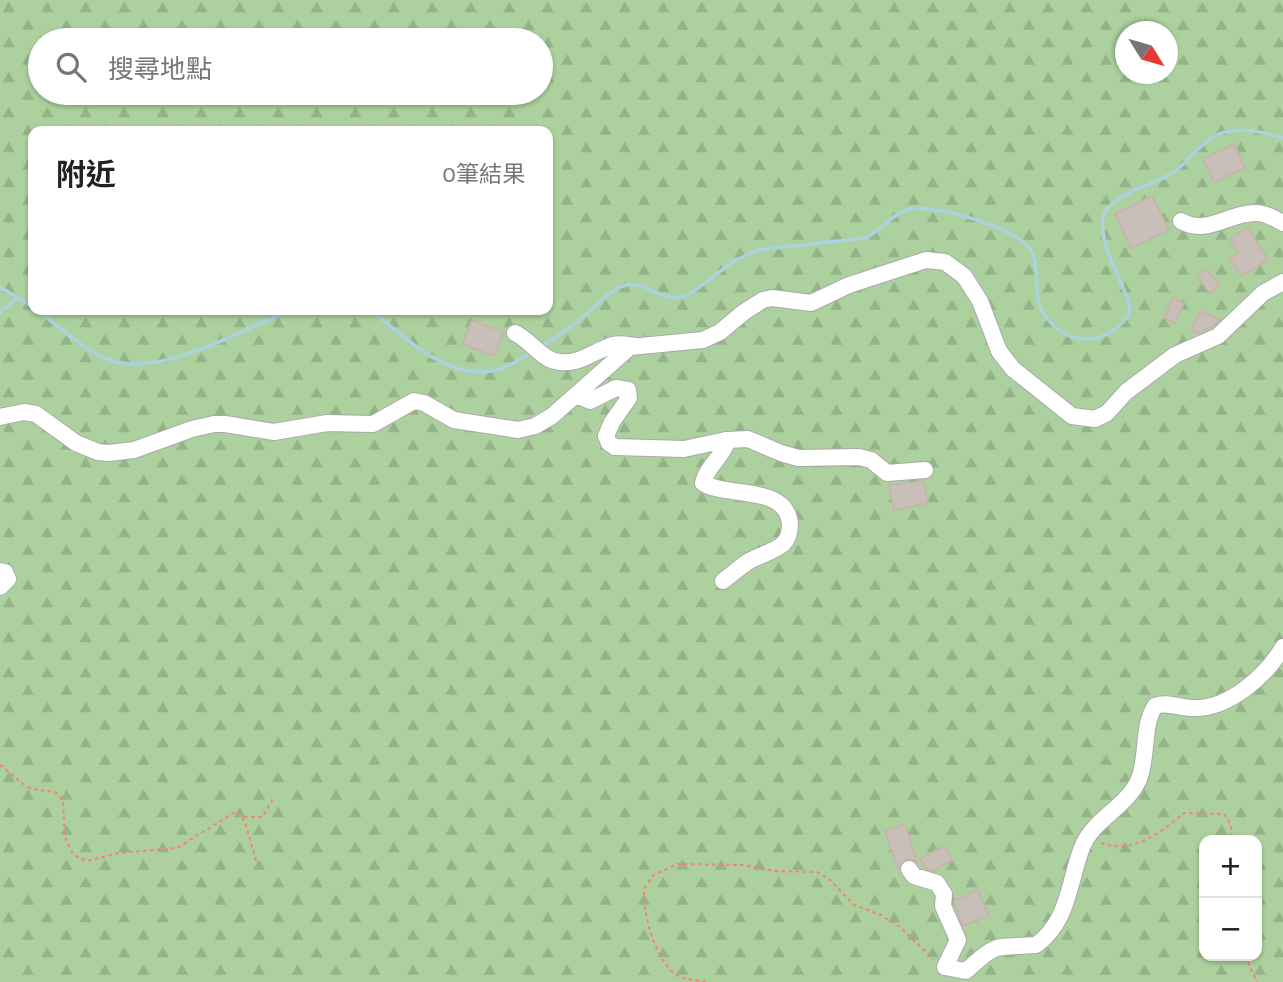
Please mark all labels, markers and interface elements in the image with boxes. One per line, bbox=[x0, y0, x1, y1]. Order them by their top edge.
north arrow bbox=[1115, 21, 1178, 84]
search box bbox=[28, 28, 553, 105]
icon: search bbox=[52, 48, 90, 86]
text: 搜尋地點 bbox=[108, 54, 212, 85]
text: 附近 bbox=[56, 157, 116, 193]
text: 0筆結果 bbox=[442, 161, 525, 188]
map controls bbox=[1199, 835, 1262, 961]
button: + bbox=[1199, 835, 1262, 898]
button: − bbox=[1199, 898, 1262, 961]

